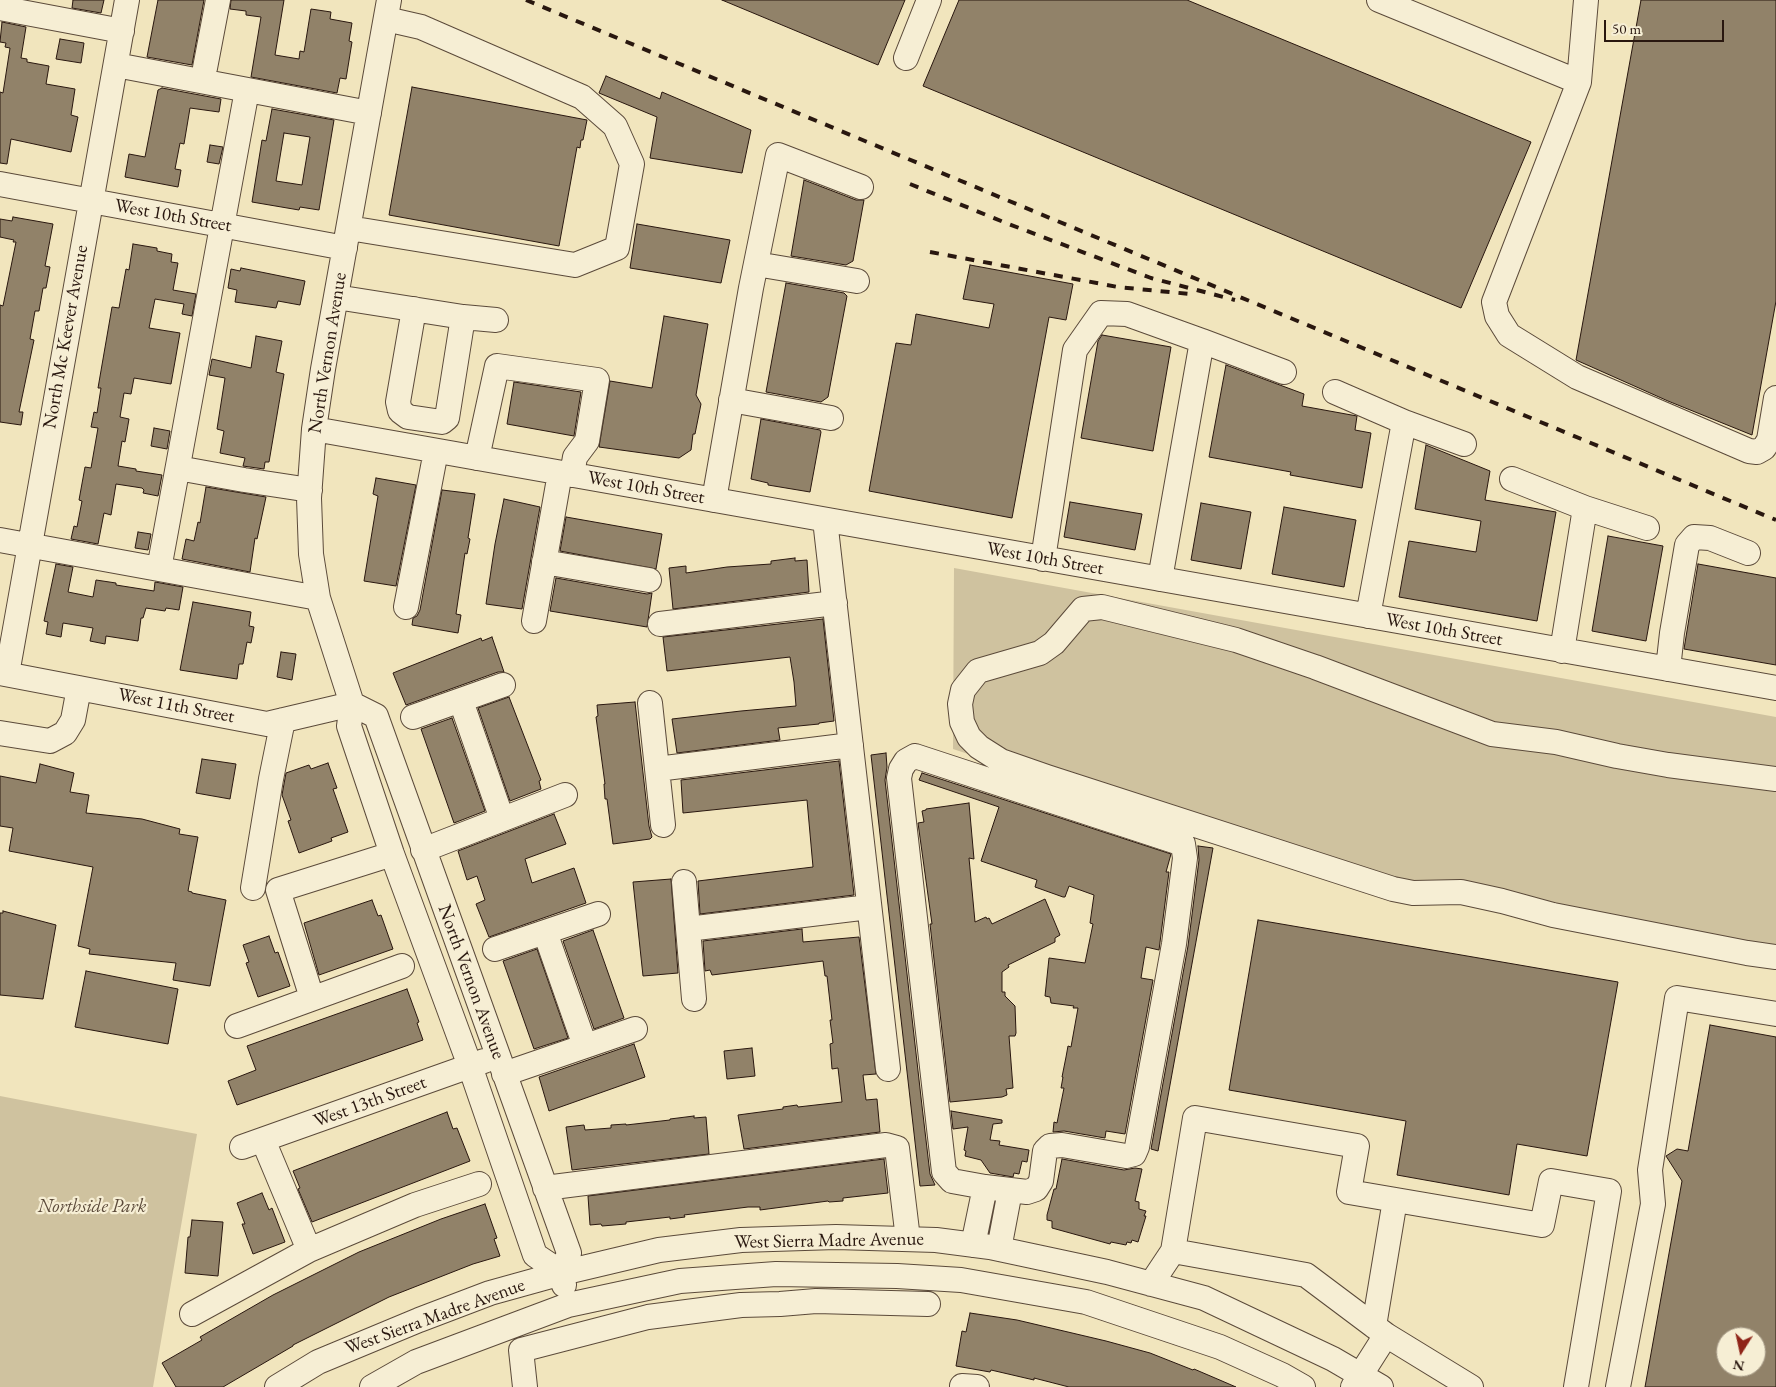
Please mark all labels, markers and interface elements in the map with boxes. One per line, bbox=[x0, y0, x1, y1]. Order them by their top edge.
scale bar bbox=[1606, 10, 1726, 42]
text: 50 m bbox=[1612, 19, 1641, 38]
street label: West 10th Street bbox=[113, 194, 233, 238]
street label: North Mc Keever Avenue bbox=[39, 243, 93, 431]
street label: North Vernon Avenue bbox=[304, 271, 352, 435]
street label: West 10th Street bbox=[586, 466, 706, 510]
street label: West 10th Street bbox=[985, 537, 1105, 581]
street label: West 10th Street bbox=[1384, 608, 1504, 652]
street label: West 11th Street bbox=[116, 684, 236, 728]
street label: North Vernon Avenue bbox=[432, 902, 510, 1062]
street label: West 13th Street bbox=[310, 1071, 430, 1133]
park label: Northside Park bbox=[38, 1196, 146, 1218]
street label: West Sierra Madre Avenue bbox=[734, 1228, 924, 1254]
street label: West Sierra Madre Avenue bbox=[342, 1274, 528, 1360]
north arrow bbox=[1716, 1327, 1766, 1377]
text: N bbox=[1731, 1356, 1746, 1376]

